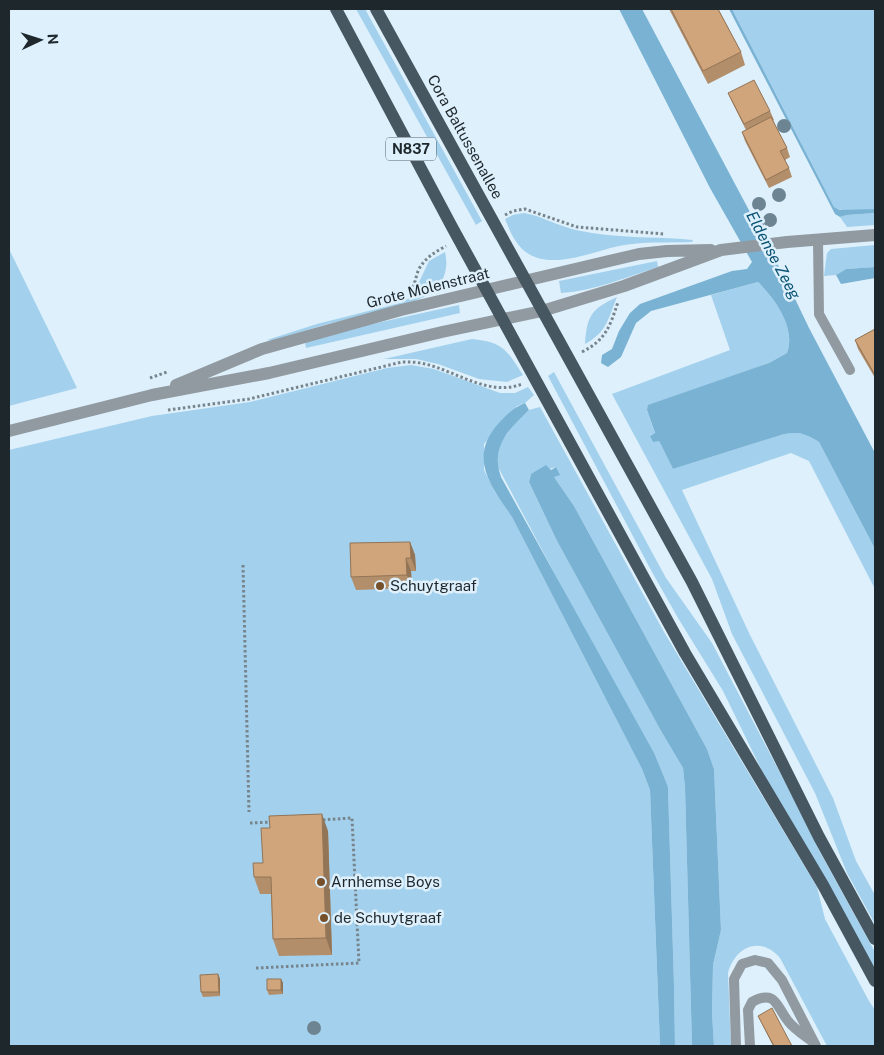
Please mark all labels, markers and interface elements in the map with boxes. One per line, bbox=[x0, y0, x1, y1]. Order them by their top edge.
north arrow bbox=[15, 15, 65, 65]
text: N bbox=[45, 33, 61, 45]
street label: Cora Baltussenallee bbox=[424, 72, 507, 202]
road number: N837 bbox=[386, 138, 436, 160]
water label: Eldense Zeeg bbox=[742, 208, 805, 303]
street label: Grote Molenstraat bbox=[365, 264, 491, 311]
place label: Schuytgraaf bbox=[390, 577, 477, 594]
marker: Schuytgraaf bbox=[374, 580, 386, 592]
place label: Arnhemse Boys bbox=[331, 873, 440, 890]
marker: Arnhemse Boys bbox=[315, 876, 327, 888]
place label: de Schuytgraaf bbox=[334, 909, 442, 926]
marker: de Schuytgraaf bbox=[318, 912, 330, 924]

